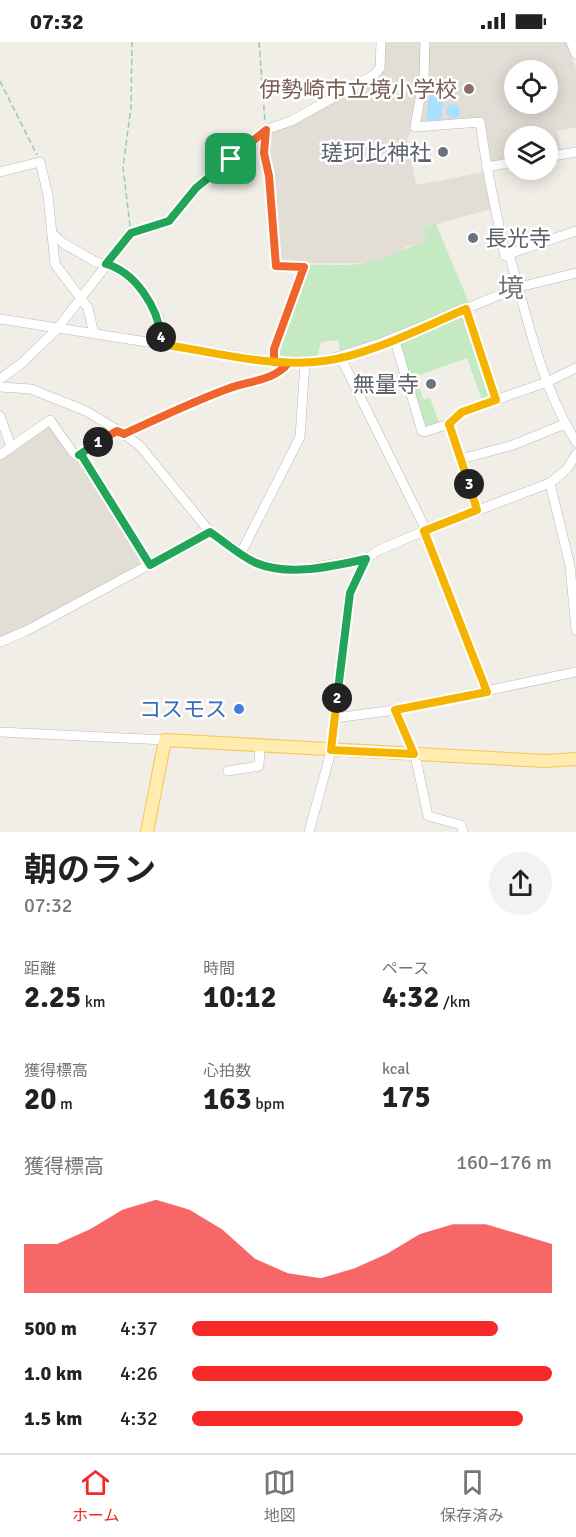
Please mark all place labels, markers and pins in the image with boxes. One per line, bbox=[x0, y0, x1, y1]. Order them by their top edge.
place label: 伊勢崎市立境小学校 bbox=[259, 76, 457, 103]
marker: 伊勢崎市立境小学校 bbox=[462, 82, 476, 96]
pin bbox=[205, 133, 256, 184]
place label: 瑳珂比神社 bbox=[321, 139, 431, 166]
marker: 瑳珂比神社 bbox=[436, 145, 450, 159]
place label: 長光寺 bbox=[485, 225, 551, 252]
marker: 長光寺 bbox=[466, 231, 480, 245]
pin: 4 bbox=[146, 322, 176, 352]
place label: 無量寺 bbox=[353, 371, 419, 398]
marker: 無量寺 bbox=[424, 377, 438, 391]
pin: 1 bbox=[83, 427, 113, 457]
pin: 3 bbox=[454, 469, 484, 499]
pin: 2 bbox=[322, 683, 352, 713]
place label: コスモス bbox=[139, 696, 227, 723]
marker: コスモス bbox=[232, 702, 246, 716]

